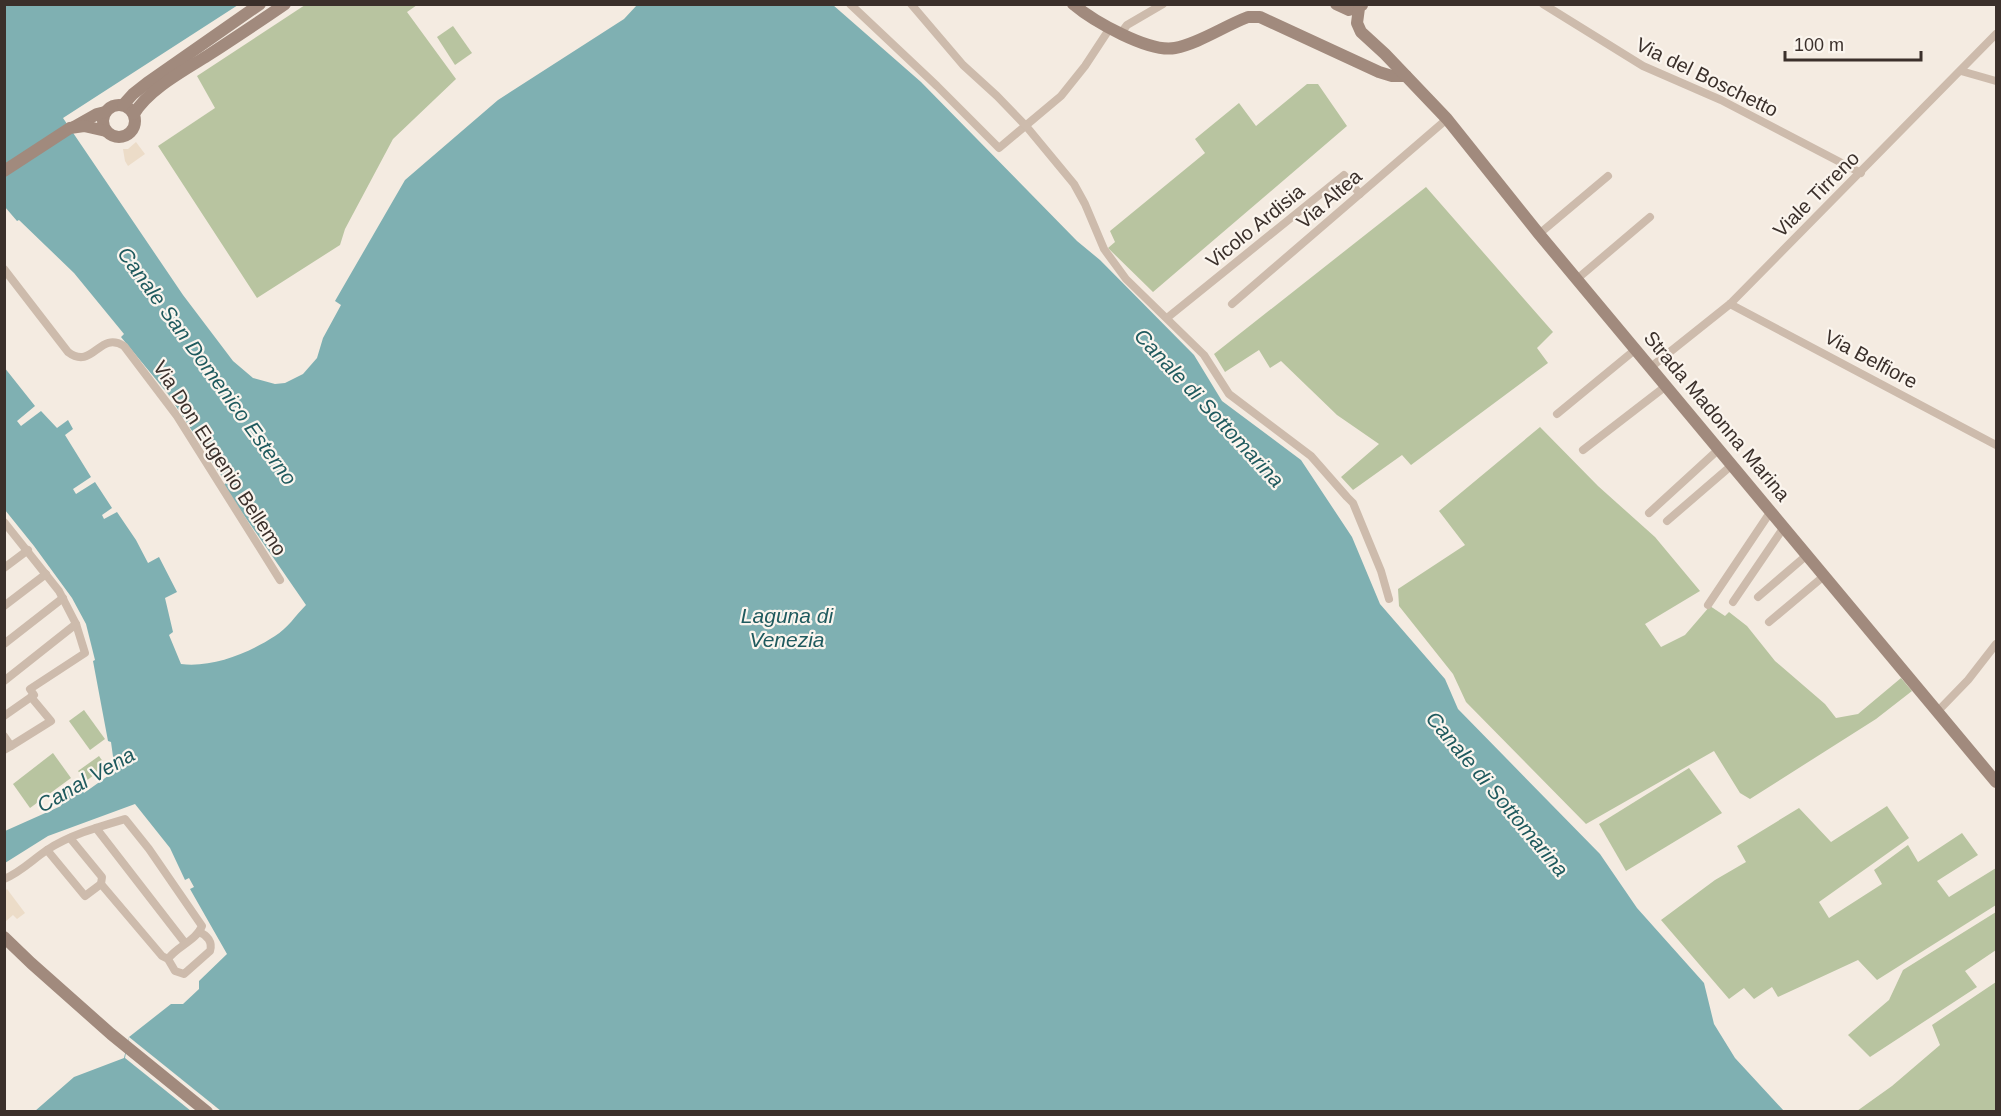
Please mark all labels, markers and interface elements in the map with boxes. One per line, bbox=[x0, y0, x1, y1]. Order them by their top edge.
scale bar bbox=[1785, 24, 1922, 62]
street label: Via del Boschetto bbox=[1632, 33, 1782, 121]
text: 100 m bbox=[1794, 35, 1844, 55]
street label: Viale Tirreno bbox=[1769, 147, 1863, 241]
street label: Via Altea bbox=[1292, 164, 1367, 233]
street label: Vicolo Ardisia bbox=[1202, 179, 1309, 272]
water label: Canale San Domenico Esterno bbox=[113, 242, 302, 489]
water label: Canale di Sottomarina bbox=[1130, 324, 1289, 491]
street label: Via Belfiore bbox=[1821, 325, 1921, 393]
street label: Strada Madonna Marina bbox=[1640, 327, 1795, 506]
street label: Via Don Eugenio Bellemo bbox=[149, 357, 291, 559]
water label: Laguna di Venezia bbox=[741, 604, 834, 651]
water label: Canale di Sottomarina bbox=[1422, 707, 1573, 881]
water label: Canal Vena bbox=[33, 742, 139, 817]

